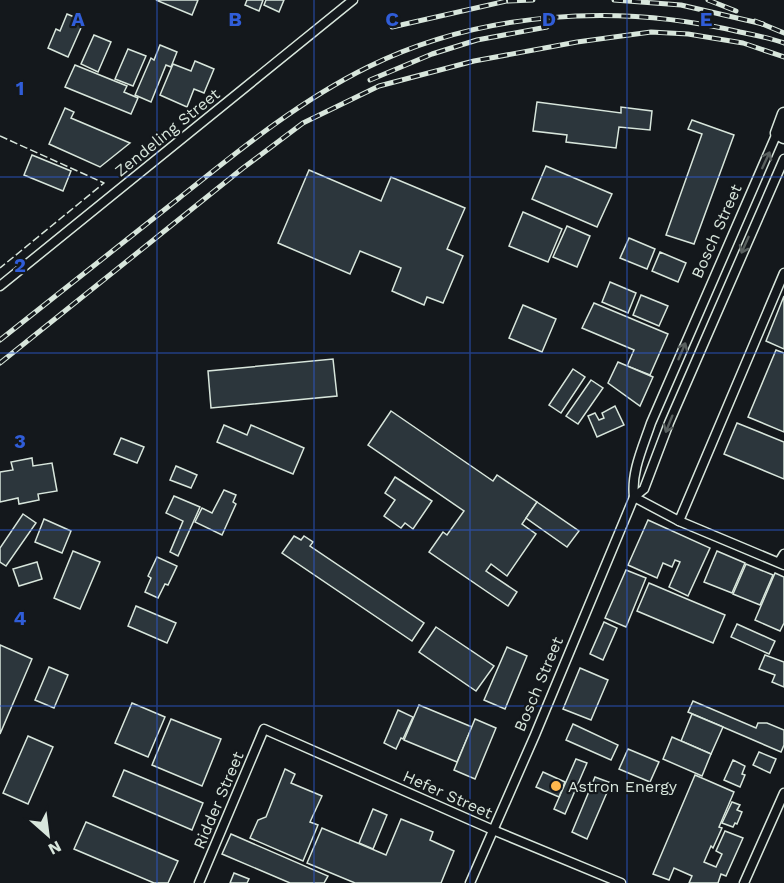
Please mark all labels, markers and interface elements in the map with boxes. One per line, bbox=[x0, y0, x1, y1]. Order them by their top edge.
text: A bbox=[71, 7, 85, 31]
text: B bbox=[228, 7, 242, 31]
text: C bbox=[385, 7, 399, 31]
text: D bbox=[542, 7, 556, 31]
text: E bbox=[700, 7, 712, 31]
text: 1 bbox=[16, 76, 24, 100]
street label: Zendeling Street bbox=[111, 84, 224, 180]
one-way arrow bbox=[760, 151, 772, 169]
street label: Bosch Street bbox=[687, 181, 746, 281]
one-way arrow bbox=[739, 236, 750, 254]
text: 2 bbox=[14, 253, 26, 277]
one-way arrow bbox=[677, 342, 688, 360]
one-way arrow bbox=[662, 415, 673, 433]
text: 3 bbox=[14, 429, 26, 453]
text: 4 bbox=[14, 606, 27, 630]
street label: Bosch Street bbox=[510, 634, 567, 734]
street label: Ridder Street bbox=[189, 748, 248, 852]
street label: Hefer Street bbox=[400, 766, 496, 823]
place label: Astron Energy bbox=[568, 777, 678, 796]
marker: Astron Energy bbox=[549, 779, 563, 793]
north arrow bbox=[18, 805, 78, 865]
text: N bbox=[45, 837, 65, 859]

